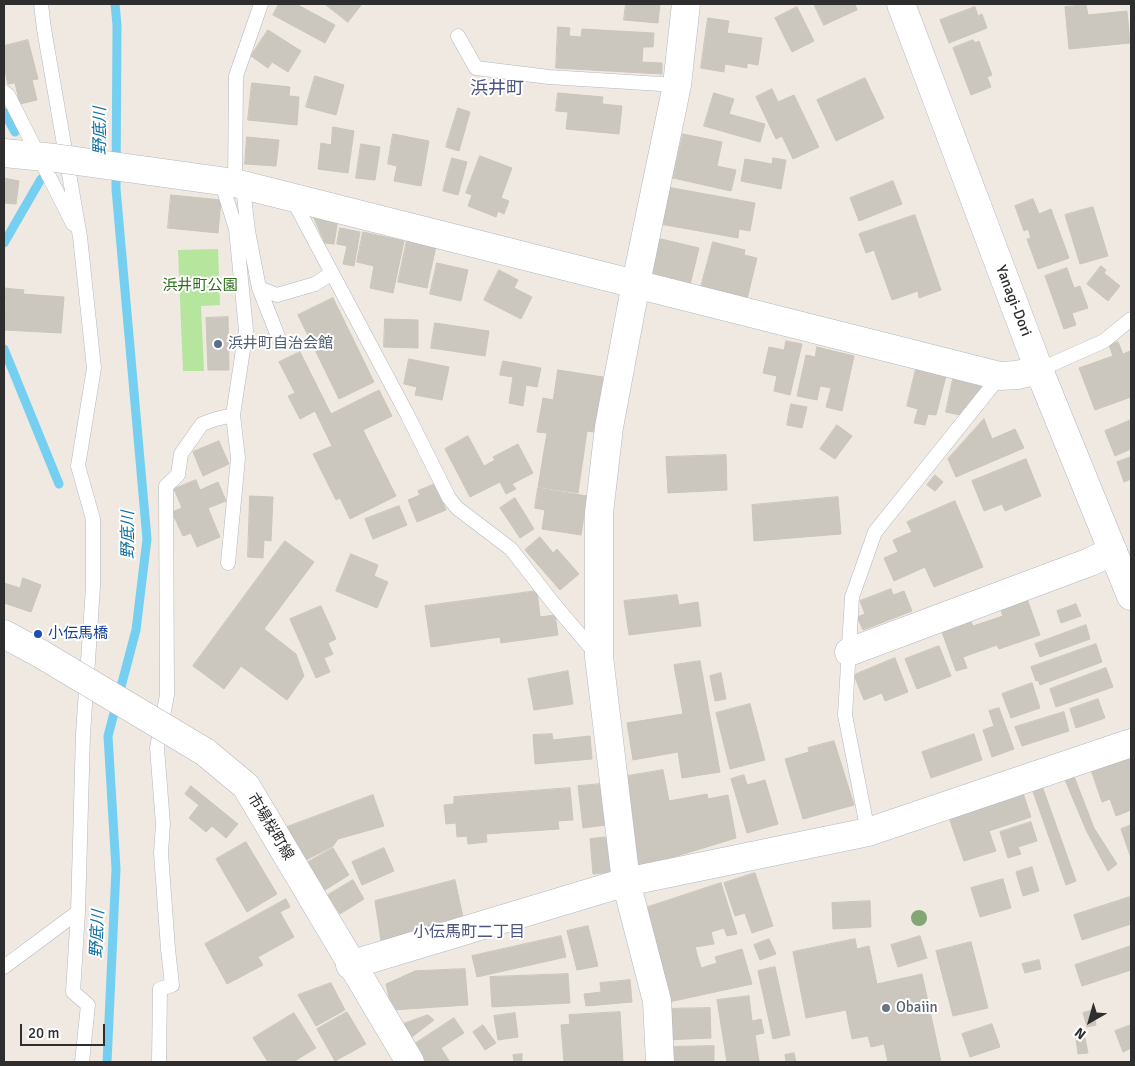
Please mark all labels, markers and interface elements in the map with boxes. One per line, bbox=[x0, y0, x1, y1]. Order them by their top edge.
district label: 浜井町 bbox=[470, 78, 524, 100]
water label: 野底川 bbox=[91, 107, 111, 155]
street label: Yanagi-Dori bbox=[991, 263, 1035, 339]
park label: 浜井町公園 bbox=[163, 277, 237, 295]
place label: 浜井町自治会館 bbox=[228, 335, 333, 353]
marker: 浜井町自治会館 bbox=[212, 338, 224, 350]
water label: 野底川 bbox=[119, 511, 139, 559]
place label: 小伝馬橋 bbox=[48, 625, 108, 643]
marker: 小伝馬橋 bbox=[32, 628, 44, 640]
street label: 市場桜町線 bbox=[243, 790, 297, 864]
water label: 野底川 bbox=[87, 910, 109, 958]
district label: 小伝馬町二丁目 bbox=[413, 923, 525, 943]
north arrow bbox=[1065, 996, 1115, 1046]
place label: Obaiin bbox=[896, 999, 938, 1017]
marker: Obaiin bbox=[880, 1002, 892, 1014]
scale bar bbox=[22, 1014, 108, 1046]
text: 20 m bbox=[28, 1024, 59, 1042]
text: N bbox=[1071, 1024, 1090, 1043]

